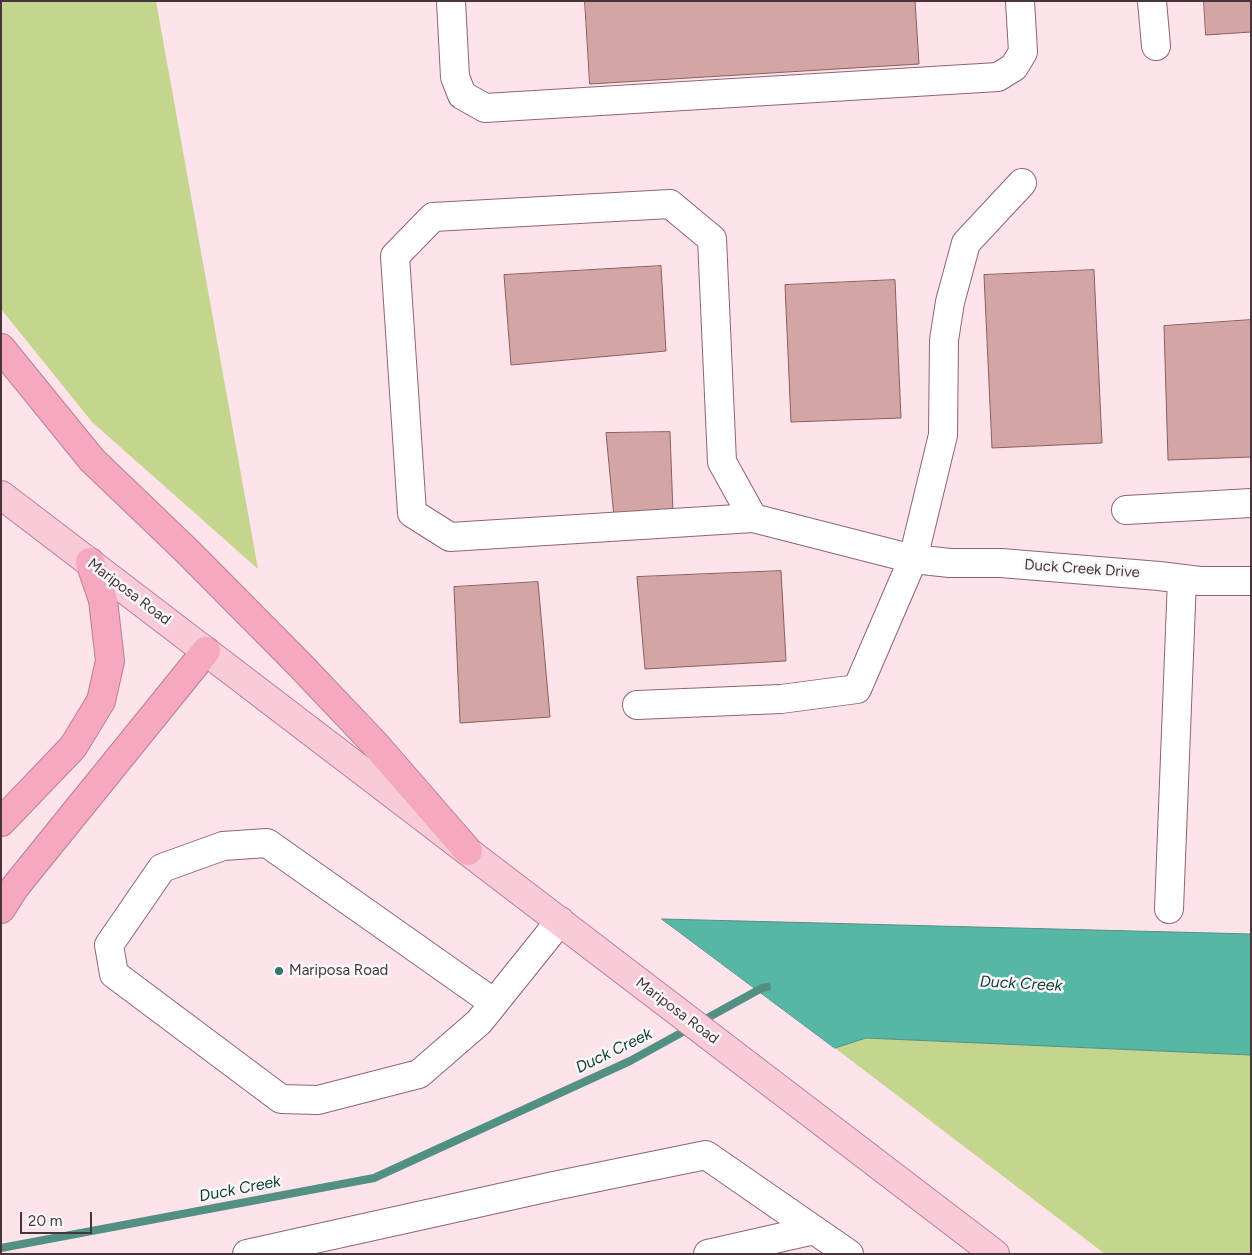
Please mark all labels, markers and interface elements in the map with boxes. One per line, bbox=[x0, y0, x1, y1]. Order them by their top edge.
street label: Mariposa Road bbox=[84, 555, 174, 629]
street label: Duck Creek Drive bbox=[1024, 556, 1140, 582]
place label: Mariposa Road bbox=[289, 962, 388, 980]
marker: Mariposa Road bbox=[273, 965, 285, 977]
water label: Duck Creek bbox=[979, 972, 1063, 996]
street label: Mariposa Road bbox=[632, 974, 722, 1048]
water label: Duck Creek bbox=[573, 1024, 655, 1078]
water label: Duck Creek bbox=[198, 1172, 282, 1206]
scale bar bbox=[22, 1202, 95, 1234]
text: 20 m bbox=[28, 1212, 62, 1230]

